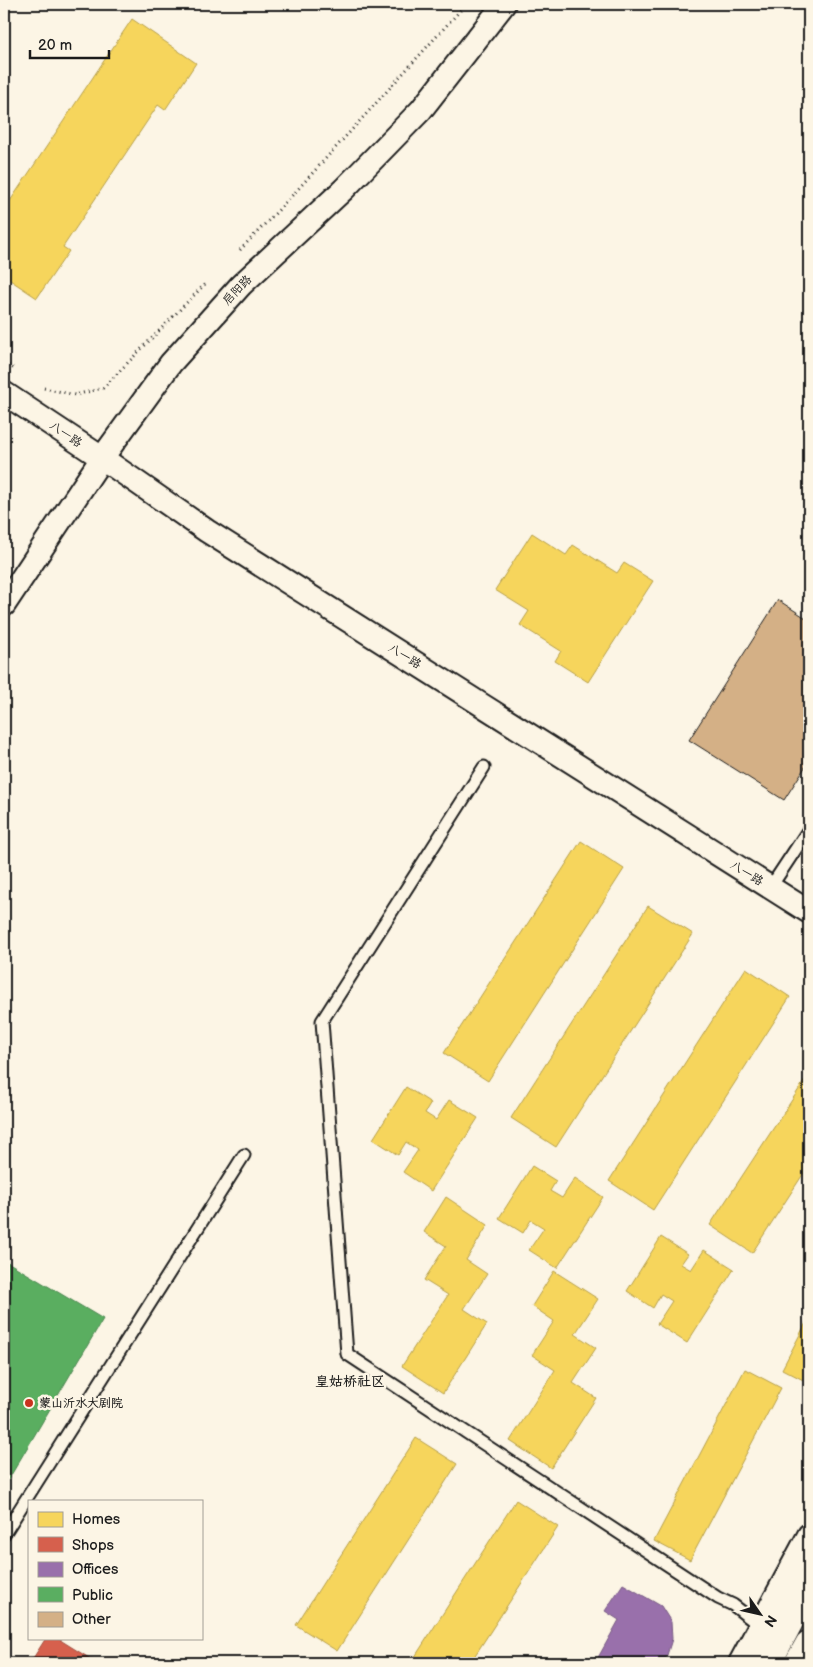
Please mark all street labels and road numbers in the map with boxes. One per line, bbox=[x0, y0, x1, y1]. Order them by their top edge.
street label: 启阳路 bbox=[219, 272, 255, 309]
street label: 八一路 bbox=[47, 418, 85, 451]
street label: 八一路 bbox=[385, 641, 424, 672]
street label: 八一路 bbox=[727, 858, 766, 889]

